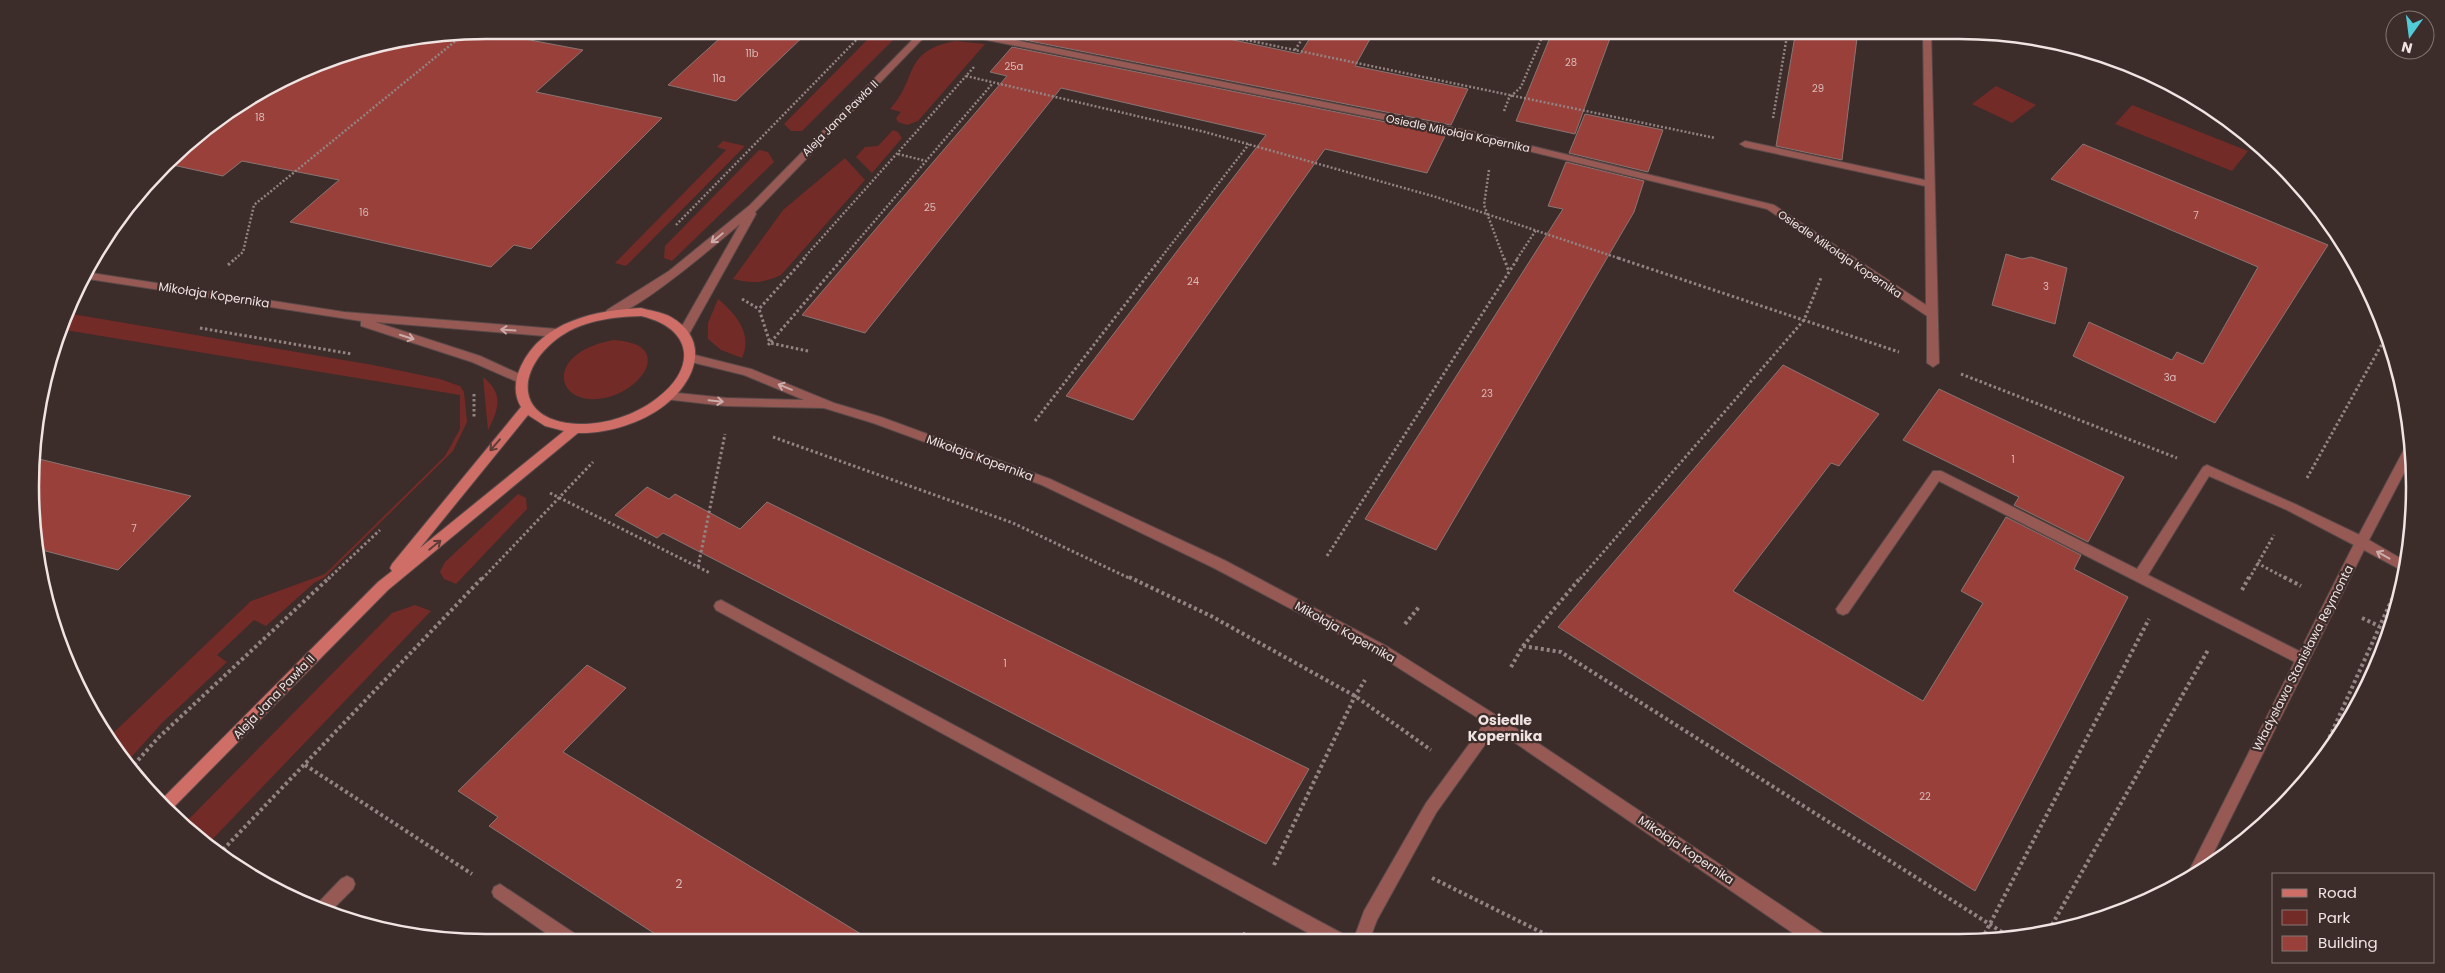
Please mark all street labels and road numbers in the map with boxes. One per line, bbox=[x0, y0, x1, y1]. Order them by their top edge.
street label: Aleja Jana Pawła II bbox=[798, 76, 882, 160]
street label: Osiedle Mikołaja Kopernika bbox=[1385, 110, 1531, 156]
street label: Osiedle Mikołaja Kopernika bbox=[1775, 206, 1905, 302]
street label: Mikołaja Kopernika bbox=[157, 277, 271, 312]
street label: Mikołaja Kopernika bbox=[924, 430, 1036, 485]
street label: Władysława Stanisława Reymonta bbox=[2248, 562, 2357, 754]
street label: Mikołaja Kopernika bbox=[1292, 597, 1399, 666]
street label: Aleja Jana Pawła II bbox=[229, 651, 318, 743]
street label: Mikołaja Kopernika bbox=[1635, 811, 1738, 888]

